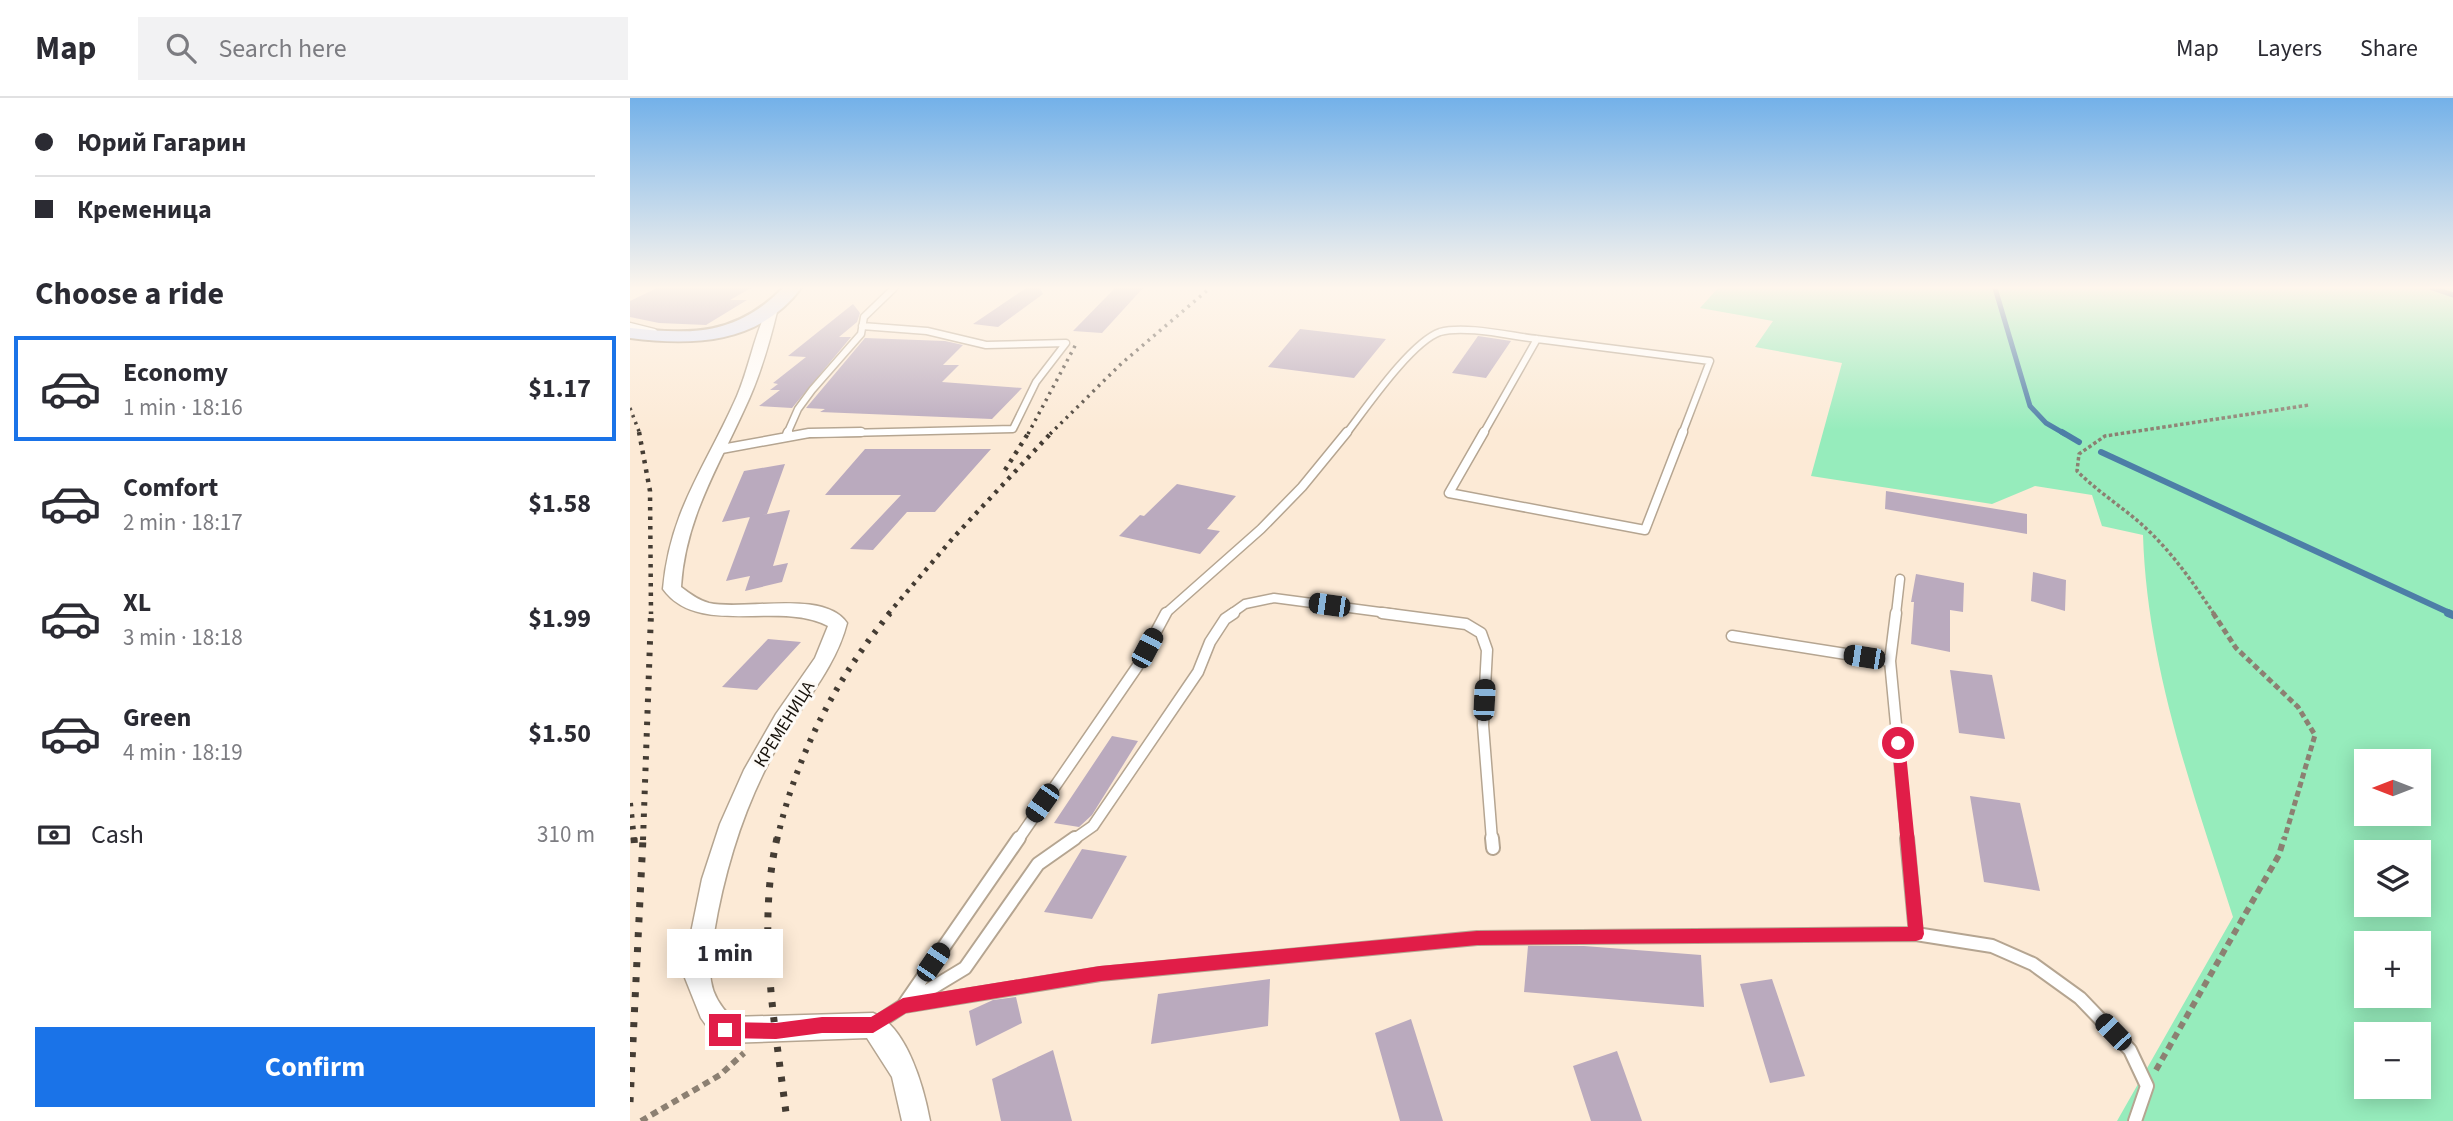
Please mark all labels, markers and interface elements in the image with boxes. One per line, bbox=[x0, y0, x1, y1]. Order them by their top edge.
search box bbox=[138, 17, 628, 80]
text: Map bbox=[35, 25, 96, 72]
icon: search bbox=[162, 29, 200, 67]
text: Search here bbox=[218, 30, 347, 67]
text: Map bbox=[2176, 31, 2219, 66]
text: Layers bbox=[2257, 31, 2322, 66]
text: Share bbox=[2360, 31, 2418, 66]
text: Юрий Гагарин bbox=[77, 124, 246, 161]
text: Кременица bbox=[77, 191, 212, 228]
text: Choose a ride bbox=[35, 271, 224, 317]
text: Economy bbox=[123, 354, 228, 391]
icon: car bbox=[39, 357, 102, 420]
text: $1.17 bbox=[528, 370, 591, 407]
text: 1 min · 18:16 bbox=[123, 391, 243, 424]
text: Comfort bbox=[123, 469, 218, 506]
icon: car bbox=[39, 472, 102, 535]
text: $1.58 bbox=[528, 485, 591, 522]
text: 2 min · 18:17 bbox=[123, 506, 243, 539]
text: XL bbox=[123, 584, 151, 621]
icon: car bbox=[39, 587, 102, 650]
car bbox=[1307, 592, 1352, 618]
text: $1.99 bbox=[528, 600, 591, 637]
text: 3 min · 18:18 bbox=[123, 621, 243, 654]
car bbox=[1128, 625, 1167, 671]
car bbox=[1842, 643, 1887, 671]
street label: КРЕМЕНИЦА bbox=[748, 676, 821, 772]
car bbox=[1473, 678, 1496, 722]
text: Green bbox=[123, 699, 191, 736]
icon: car bbox=[39, 702, 102, 765]
text: $1.50 bbox=[528, 715, 591, 752]
route start bbox=[1882, 727, 1914, 759]
text: 4 min · 18:19 bbox=[123, 736, 243, 769]
north arrow bbox=[2354, 749, 2431, 826]
map controls bbox=[2354, 749, 2431, 1099]
car bbox=[1022, 780, 1063, 826]
icon: cash bbox=[35, 816, 73, 854]
text: Cash bbox=[91, 816, 144, 853]
text: 310 m bbox=[537, 818, 595, 851]
button: layers bbox=[2354, 840, 2431, 917]
callout: 1 min bbox=[667, 928, 783, 978]
button: + bbox=[2354, 931, 2431, 1008]
text: 1 min bbox=[697, 937, 753, 970]
car bbox=[913, 939, 954, 985]
car bbox=[2091, 1010, 2136, 1054]
route end bbox=[709, 1014, 741, 1046]
button: − bbox=[2354, 1022, 2431, 1099]
button: Confirm bbox=[35, 1027, 595, 1107]

